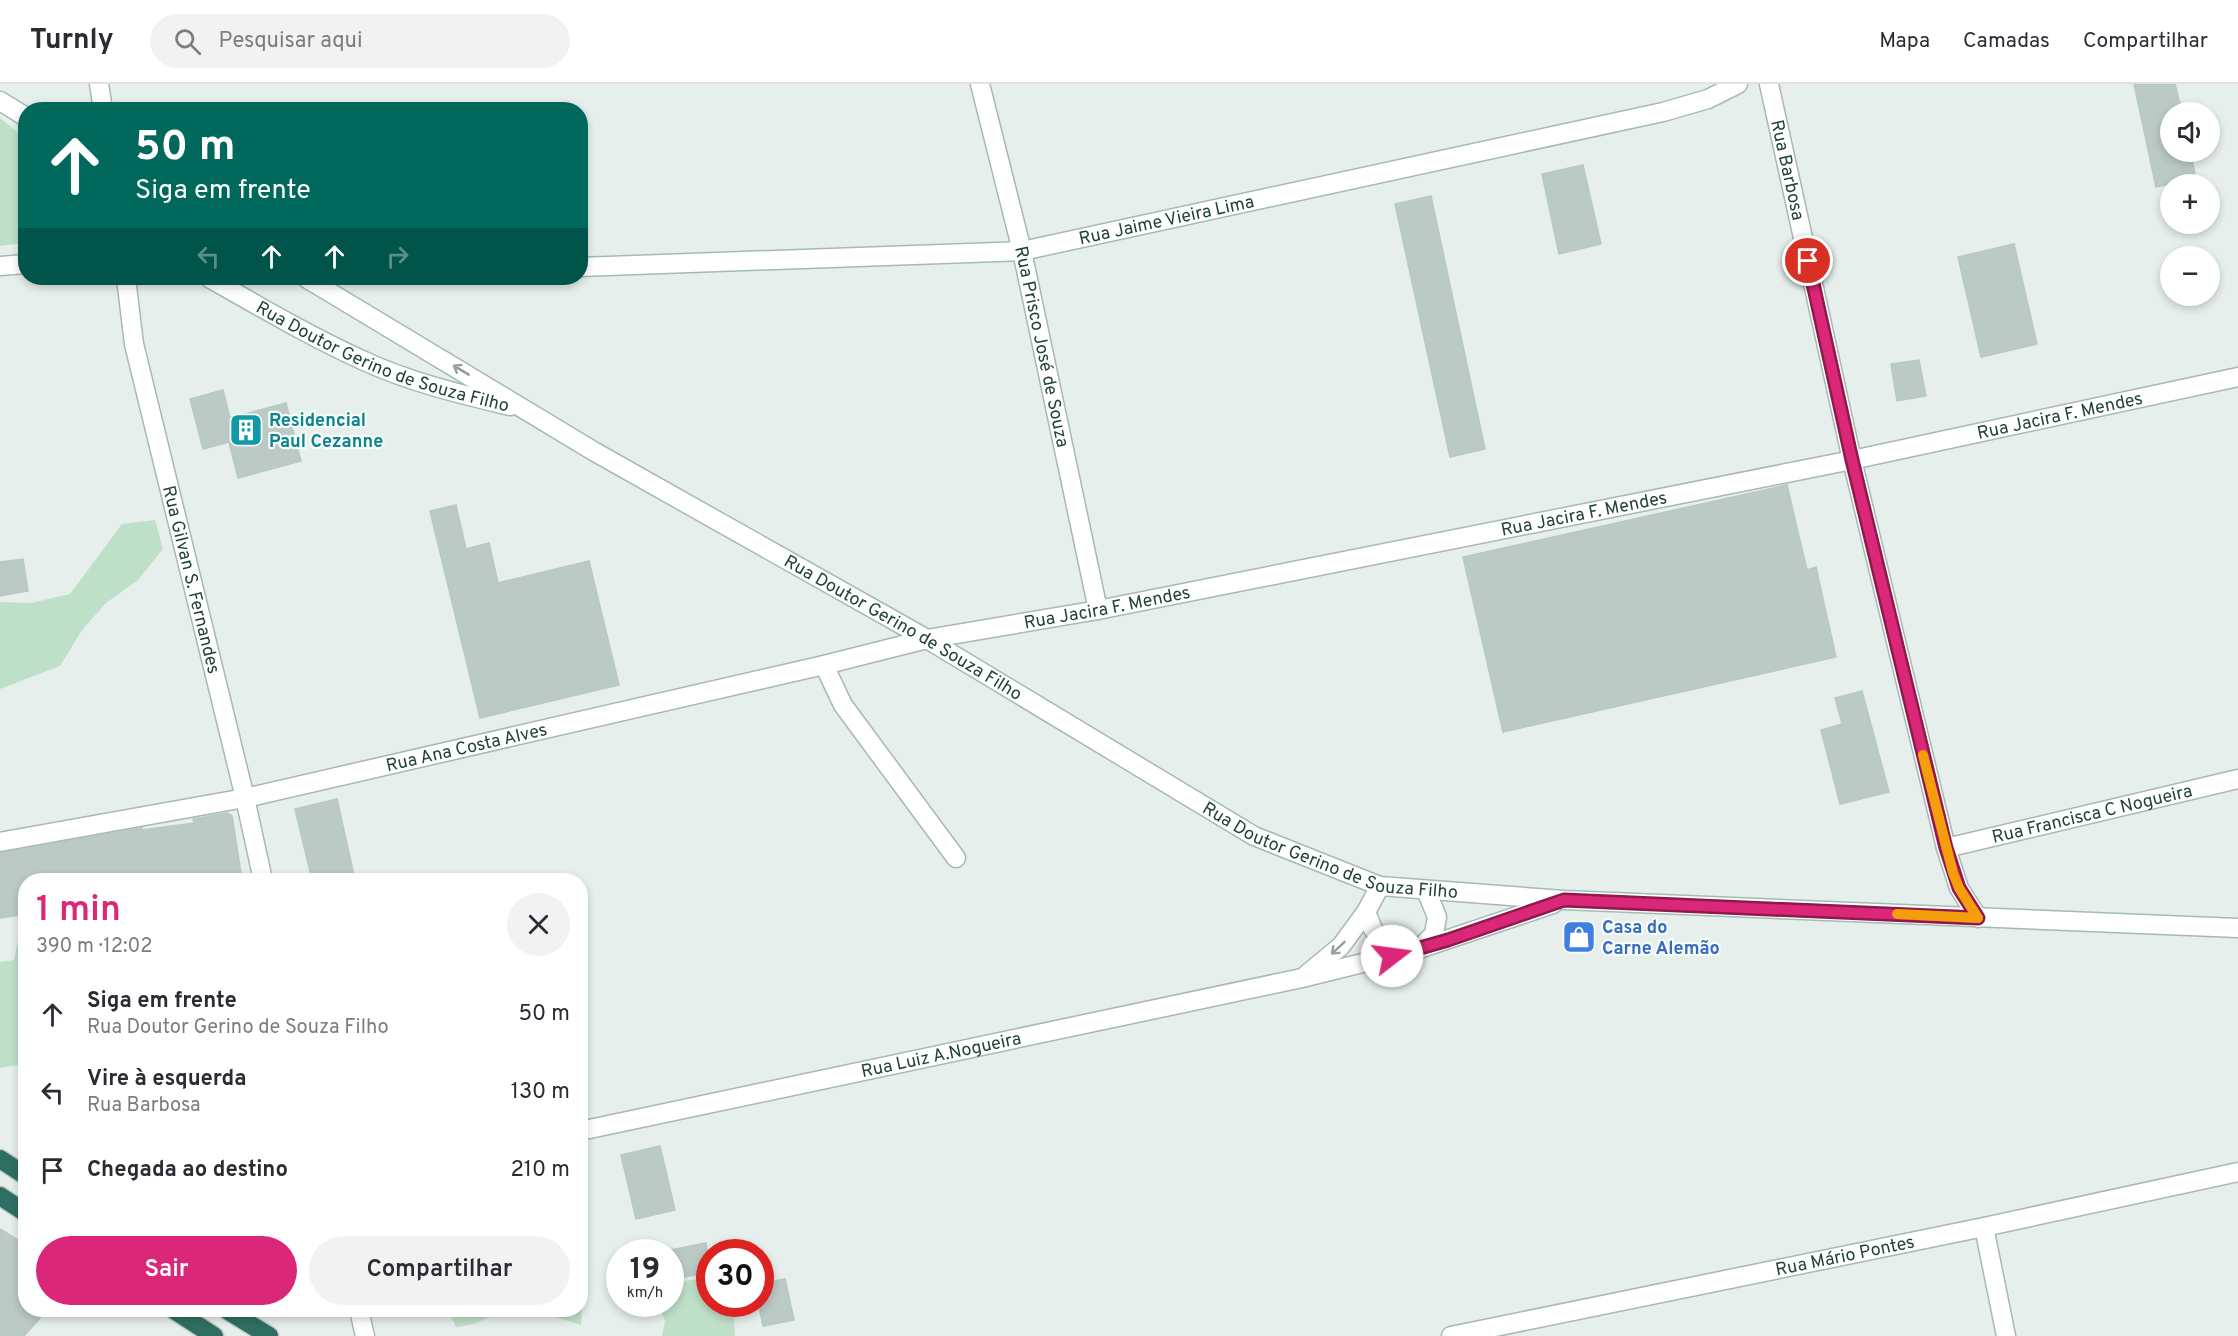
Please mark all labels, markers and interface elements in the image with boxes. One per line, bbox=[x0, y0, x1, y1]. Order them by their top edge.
search box bbox=[150, 14, 570, 68]
text: Turnly bbox=[30, 23, 114, 59]
icon: search bbox=[171, 25, 204, 58]
text: Pesquisar aqui bbox=[219, 28, 363, 55]
text: Mapa bbox=[1879, 28, 1930, 55]
text: Camadas bbox=[1963, 28, 2050, 55]
text: Compartilhar bbox=[2083, 28, 2208, 55]
map controls bbox=[2160, 102, 2220, 306]
button: sound bbox=[2160, 102, 2220, 162]
street label: Rua Barbosa bbox=[1764, 118, 1809, 223]
text: 50 m bbox=[135, 122, 236, 175]
icon: ahead bbox=[36, 126, 114, 204]
text: Siga em frente bbox=[135, 174, 311, 208]
button: + bbox=[2160, 174, 2220, 234]
street label: Rua Jaime Vieira Lima bbox=[1077, 191, 1256, 251]
pin bbox=[1782, 235, 1833, 286]
icon: left bbox=[192, 240, 225, 273]
icon: ahead bbox=[255, 240, 288, 273]
icon: ahead bbox=[318, 240, 351, 273]
icon: right bbox=[381, 240, 414, 273]
street label: Rua Prisco José de Souza bbox=[1008, 244, 1073, 450]
icon: arrive bbox=[1791, 244, 1824, 277]
button: − bbox=[2160, 246, 2220, 306]
street label: Rua Doutor Gerino de Souza Filho bbox=[251, 297, 511, 418]
one-way arrow bbox=[453, 364, 470, 376]
street label: Rua Jacira F. Mendes bbox=[1975, 388, 2145, 446]
place label: Residencial Paul Cezanne bbox=[269, 410, 383, 454]
building icon: Residencial Paul Cezanne bbox=[228, 412, 264, 448]
street label: Rua Gilvan S. Fernandes bbox=[156, 483, 224, 676]
street label: Rua Jacira F. Mendes bbox=[1499, 487, 1669, 543]
street label: Rua Doutor Gerino de Souza Filho bbox=[779, 551, 1026, 707]
street label: Rua Jacira F. Mendes bbox=[1022, 582, 1193, 635]
street label: Rua Ana Costa Alves bbox=[384, 719, 549, 778]
street label: Rua Francisca C Nogueira bbox=[1990, 780, 2195, 850]
street label: Rua Doutor Gerino de Souza Filho bbox=[1198, 798, 1459, 905]
text: 1 min bbox=[36, 888, 121, 934]
button: close bbox=[507, 893, 570, 956]
place label: Casa do Carne Alemão bbox=[1602, 917, 1720, 961]
shop icon: Casa do Carne Alemão bbox=[1561, 919, 1597, 955]
position arrow bbox=[1360, 924, 1424, 988]
text: 390 m · 12:02 bbox=[36, 934, 153, 960]
one-way arrow bbox=[1330, 941, 1345, 955]
text: Siga em frente bbox=[87, 988, 237, 1015]
icon: ahead bbox=[36, 998, 69, 1031]
text: 50 m bbox=[518, 1001, 570, 1028]
text: Rua Doutor Gerino de Souza Filho bbox=[87, 1015, 389, 1041]
street label: Rua Luiz A.Nogueira bbox=[859, 1028, 1023, 1084]
text: Vire à esquerda bbox=[87, 1066, 246, 1093]
icon: left bbox=[36, 1076, 69, 1109]
text: 130 m bbox=[511, 1079, 570, 1106]
text: Rua Barbosa bbox=[87, 1093, 201, 1119]
icon: arrive bbox=[36, 1154, 69, 1187]
text: Chegada ao destino bbox=[87, 1157, 288, 1184]
text: 210 m bbox=[510, 1157, 570, 1184]
street label: Rua Mário Pontes bbox=[1774, 1232, 1917, 1282]
button: Sair bbox=[36, 1236, 297, 1305]
button: Compartilhar bbox=[309, 1236, 570, 1305]
speed limit sign: 30 bbox=[696, 1239, 774, 1317]
text: 19 bbox=[630, 1252, 660, 1289]
text: km/h bbox=[627, 1284, 663, 1303]

